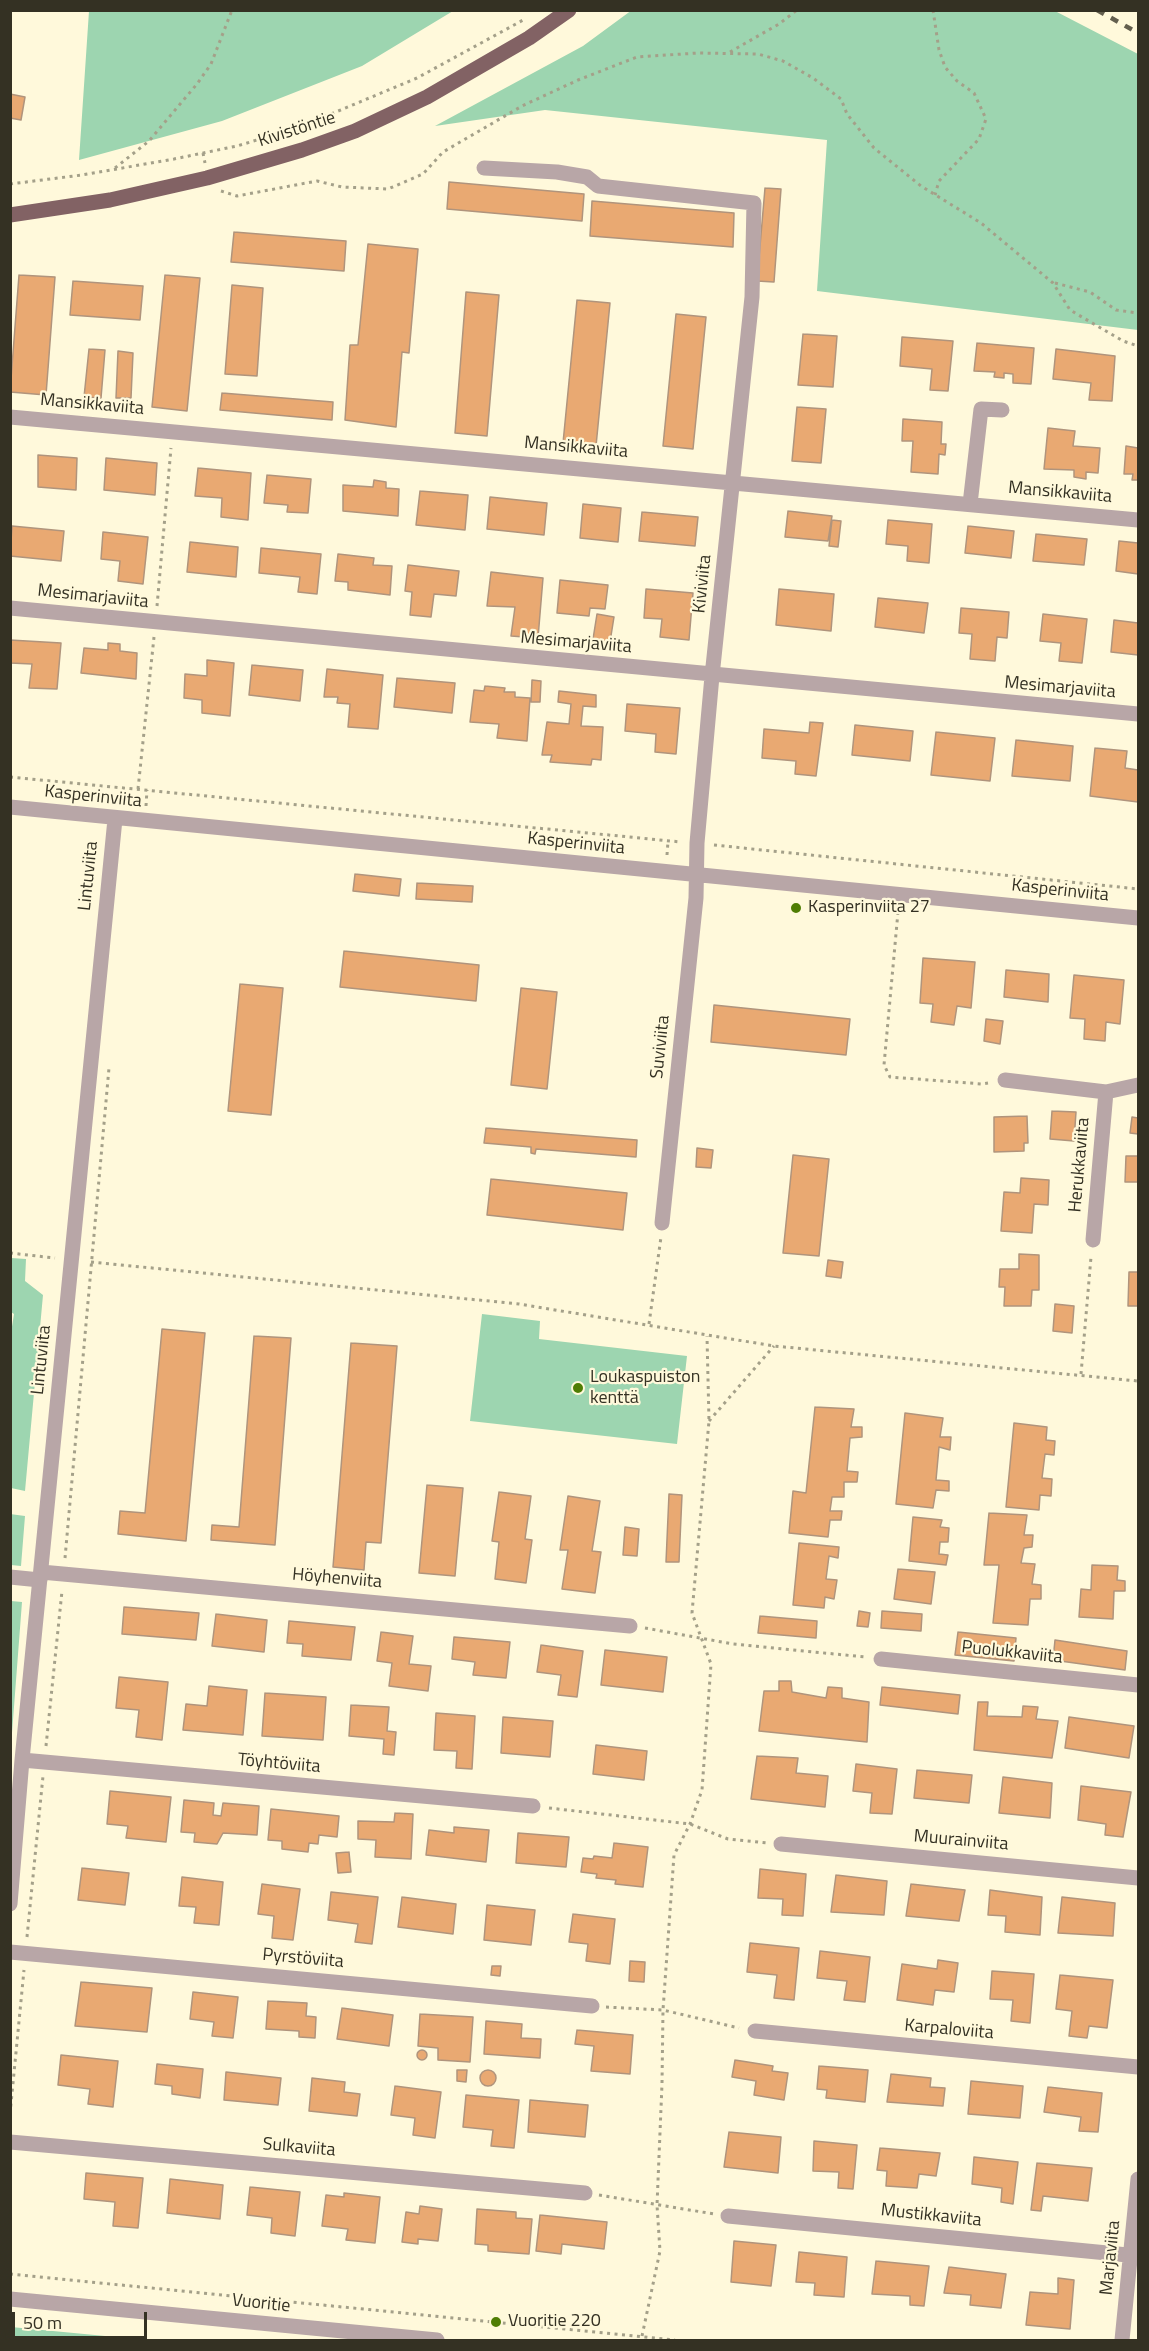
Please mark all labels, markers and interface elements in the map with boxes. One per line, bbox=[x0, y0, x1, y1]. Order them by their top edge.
street label: Kivistöntie bbox=[256, 107, 338, 153]
street label: Mansikkaviita bbox=[39, 390, 145, 420]
street label: Mansikkaviita bbox=[523, 433, 629, 463]
street label: Mansikkaviita bbox=[1007, 478, 1113, 508]
street label: Kiviviita bbox=[689, 554, 717, 614]
street label: Mesimarjaviita bbox=[36, 580, 150, 614]
street label: Mesimarjaviita bbox=[520, 627, 632, 659]
street label: Mesimarjaviita bbox=[1004, 672, 1116, 704]
street label: Kasperinviita bbox=[43, 781, 143, 813]
street label: Kasperinviita bbox=[526, 828, 626, 860]
street label: Lintuviita bbox=[75, 840, 103, 912]
street label: Kasperinviita bbox=[1010, 875, 1110, 907]
place label: Kasperinviita 27 bbox=[808, 897, 930, 919]
marker: Kasperinviita 27 bbox=[789, 901, 803, 915]
street label: Suviviita bbox=[647, 1014, 675, 1080]
street label: Herukkaviita bbox=[1065, 1117, 1095, 1213]
street label: Lintuviita bbox=[28, 1324, 56, 1396]
place label: Loukaspuiston kenttä bbox=[590, 1367, 700, 1410]
marker: Loukaspuiston kenttä bbox=[571, 1381, 585, 1395]
street label: Höyhenviita bbox=[291, 1564, 383, 1594]
street label: Puolukkaviita bbox=[960, 1637, 1064, 1669]
street label: Töyhtöviita bbox=[237, 1750, 321, 1778]
street label: Muurainviita bbox=[913, 1826, 1009, 1856]
street label: Pyrstöviita bbox=[261, 1945, 345, 1973]
street label: Karpaloviita bbox=[904, 2015, 994, 2045]
street label: Sulkaviita bbox=[262, 2134, 336, 2162]
street label: Mustikkaviita bbox=[879, 2200, 983, 2232]
street label: Marjaviita bbox=[1096, 2220, 1126, 2296]
street label: Vuoritie bbox=[231, 2290, 291, 2318]
scale bar bbox=[15, 2300, 150, 2338]
text: 50 m bbox=[23, 2309, 62, 2336]
place label: Vuoritie 220 bbox=[508, 2311, 601, 2333]
marker: Vuoritie 220 bbox=[489, 2315, 503, 2329]

